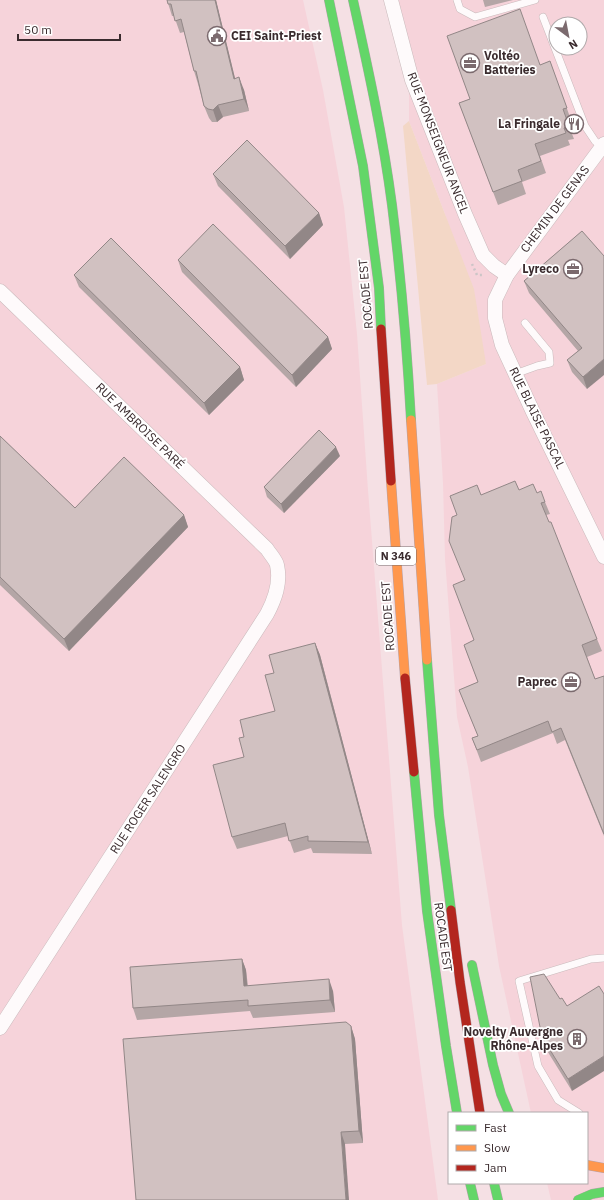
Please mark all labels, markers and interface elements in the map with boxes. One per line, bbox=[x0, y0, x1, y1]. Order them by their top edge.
scale bar bbox=[18, 16, 120, 42]
north arrow bbox=[548, 16, 588, 56]
text: 50 m bbox=[24, 22, 52, 37]
public building icon: CEI Saint-Priest bbox=[206, 25, 228, 47]
place label: CEI Saint-Priest bbox=[231, 28, 322, 43]
text: N bbox=[566, 36, 580, 53]
place label: Voltéo Batteries bbox=[484, 48, 536, 77]
office icon: Voltéo Batteries bbox=[459, 52, 481, 74]
street label: RUE MONSEIGNEUR ANCEL bbox=[405, 70, 472, 216]
restaurant icon: La Fringale bbox=[563, 113, 585, 135]
place label: La Fringale bbox=[498, 116, 560, 131]
street label: CHEMIN DE GENAS bbox=[517, 162, 592, 255]
office icon: Lyreco bbox=[562, 258, 584, 280]
street label: ROCADE EST bbox=[355, 259, 376, 329]
place label: Lyreco bbox=[522, 261, 559, 276]
street label: RUE BLAISE PASCAL bbox=[506, 364, 569, 471]
street label: RUE AMBROISE PARÉ bbox=[93, 379, 188, 472]
road number: N 346 bbox=[376, 547, 416, 565]
street label: ROCADE EST bbox=[378, 581, 397, 651]
office icon: Paprec bbox=[560, 671, 582, 693]
place label: Paprec bbox=[517, 674, 557, 689]
street label: RUE ROGER SALENGRO bbox=[106, 741, 189, 856]
street label: ROCADE EST bbox=[431, 901, 456, 973]
place label: Novelty Auvergne Rhône-Alpes bbox=[463, 1024, 563, 1053]
building icon: Novelty Auvergne Rhône-Alpes bbox=[566, 1028, 588, 1050]
legend bbox=[448, 1112, 588, 1184]
text: Fast bbox=[484, 1120, 507, 1135]
text: Slow bbox=[484, 1140, 510, 1155]
text: Jam bbox=[484, 1160, 507, 1175]

